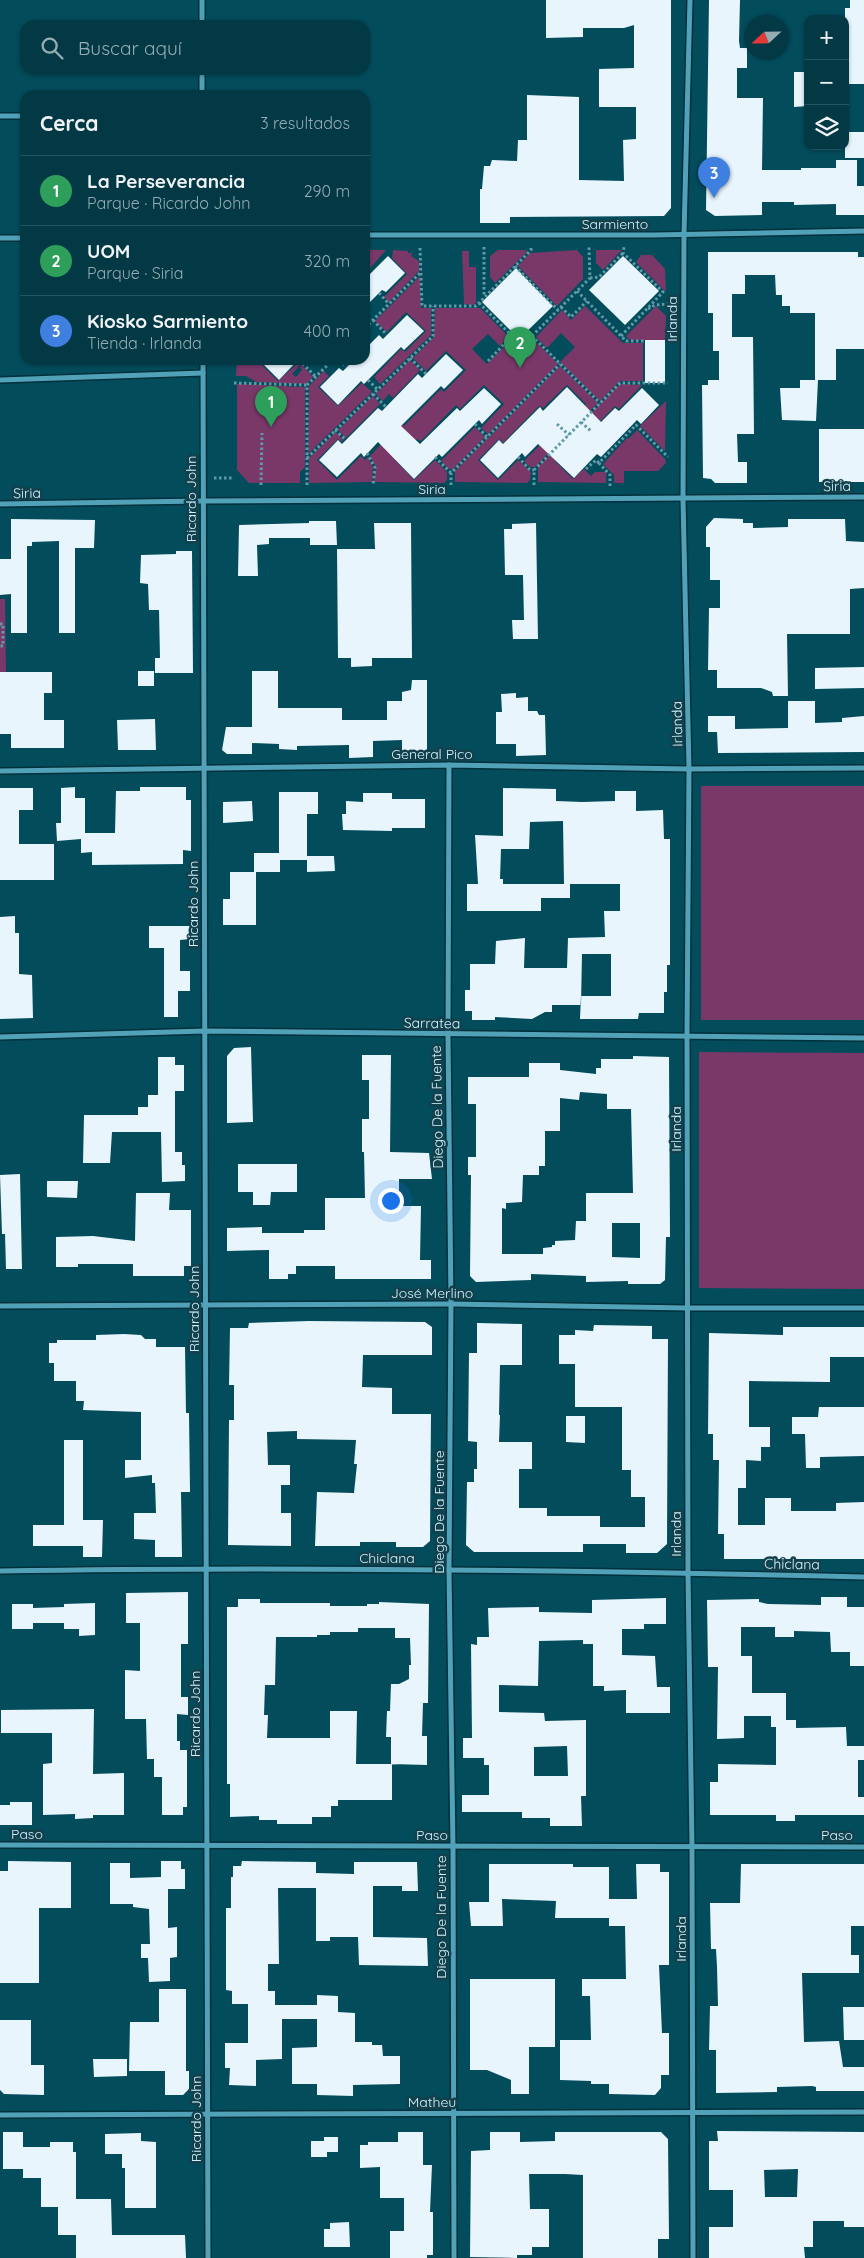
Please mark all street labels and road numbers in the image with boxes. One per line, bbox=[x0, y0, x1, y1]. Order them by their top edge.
street label: Sarmiento bbox=[582, 215, 648, 233]
street label: Irlanda bbox=[663, 296, 681, 342]
street label: Ricardo John bbox=[182, 456, 200, 542]
street label: Siria bbox=[823, 477, 851, 495]
street label: Siria bbox=[418, 480, 446, 498]
street label: Siria bbox=[13, 484, 41, 502]
street label: Irlanda bbox=[668, 701, 686, 747]
street label: General Pico bbox=[391, 745, 473, 763]
street label: Ricardo John bbox=[184, 861, 202, 947]
street label: Sarratea bbox=[404, 1014, 460, 1032]
street label: Diego De la Fuente bbox=[427, 1045, 447, 1169]
street label: Irlanda bbox=[667, 1106, 685, 1152]
street label: Ricardo John bbox=[185, 1266, 203, 1352]
street label: José Merlino bbox=[391, 1284, 473, 1302]
street label: Diego De la Fuente bbox=[430, 1450, 448, 1574]
street label: Irlanda bbox=[667, 1511, 685, 1557]
street label: Chiclana bbox=[359, 1549, 415, 1567]
street label: Chiclana bbox=[764, 1555, 820, 1573]
street label: Ricardo John bbox=[186, 1671, 204, 1757]
street label: Paso bbox=[11, 1825, 43, 1843]
street label: Paso bbox=[416, 1826, 448, 1844]
street label: Paso bbox=[821, 1826, 853, 1844]
street label: Diego De la Fuente bbox=[432, 1855, 450, 1979]
street label: Irlanda bbox=[672, 1916, 690, 1962]
street label: Ricardo John bbox=[187, 2076, 205, 2162]
street label: Matheu bbox=[408, 2093, 456, 2111]

